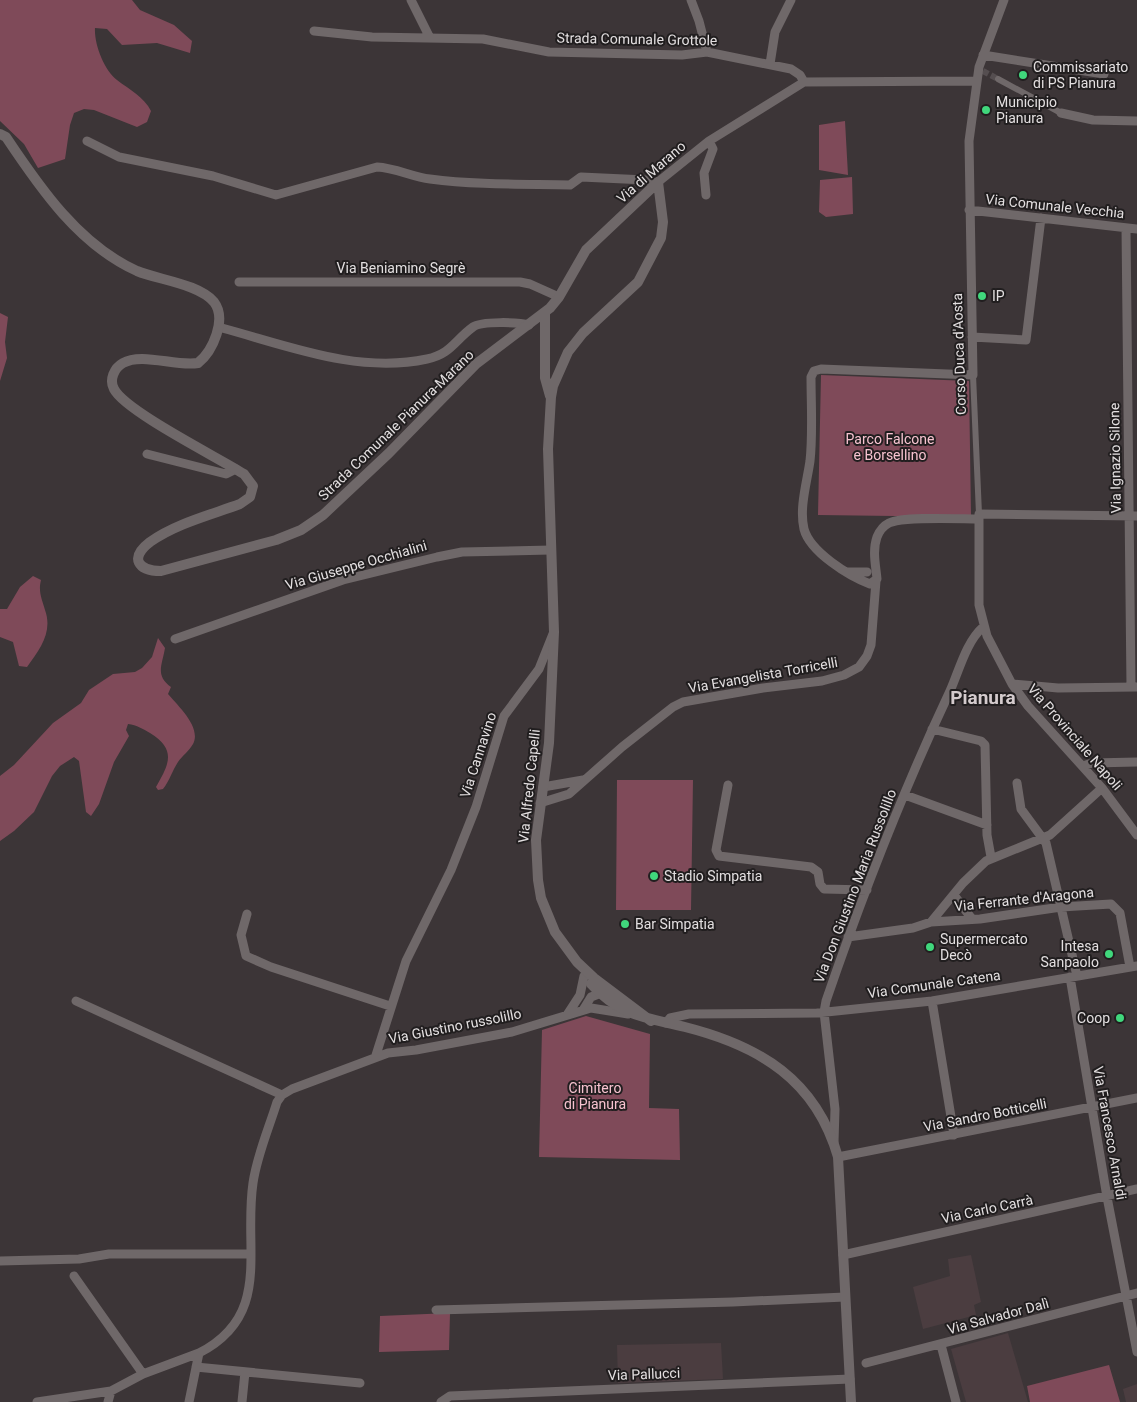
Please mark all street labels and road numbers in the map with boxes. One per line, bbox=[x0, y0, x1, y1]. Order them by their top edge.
street label: Strada Comunale Grottole bbox=[557, 30, 717, 48]
street label: Via di Marano bbox=[613, 138, 689, 206]
street label: Via Comunale Vecchia bbox=[985, 191, 1125, 221]
street label: Via Beniamino Segrè bbox=[337, 260, 465, 276]
street label: Corso Duca d'Aosta bbox=[949, 293, 969, 415]
street label: Strada Comunale Pianura-Marano bbox=[315, 346, 477, 504]
street label: Via Ignazio Silone bbox=[1106, 403, 1124, 513]
street label: Via Giuseppe Occhialini bbox=[283, 537, 429, 593]
street label: Via Evangelista Torricelli bbox=[687, 654, 839, 696]
street label: Via Provinciale Napoli bbox=[1024, 681, 1126, 793]
street label: Via Cannavino bbox=[457, 710, 499, 800]
street label: Via Alfredo Capelli bbox=[515, 728, 543, 844]
street label: Via Don Giustino Maria Russolillo bbox=[811, 787, 899, 985]
street label: Via Ferrante d'Aragona bbox=[953, 884, 1095, 914]
street label: Via Comunale Catena bbox=[866, 967, 1002, 1001]
street label: Via Giustino russolillo bbox=[387, 1005, 523, 1047]
street label: Via Francesco Arnaldi bbox=[1090, 1065, 1130, 1201]
street label: Via Sandro Botticelli bbox=[922, 1095, 1048, 1135]
street label: Via Carlo Carrà bbox=[940, 1191, 1034, 1227]
street label: Via Salvador Dalì bbox=[945, 1295, 1051, 1337]
street label: Via Pallucci bbox=[608, 1365, 680, 1383]

